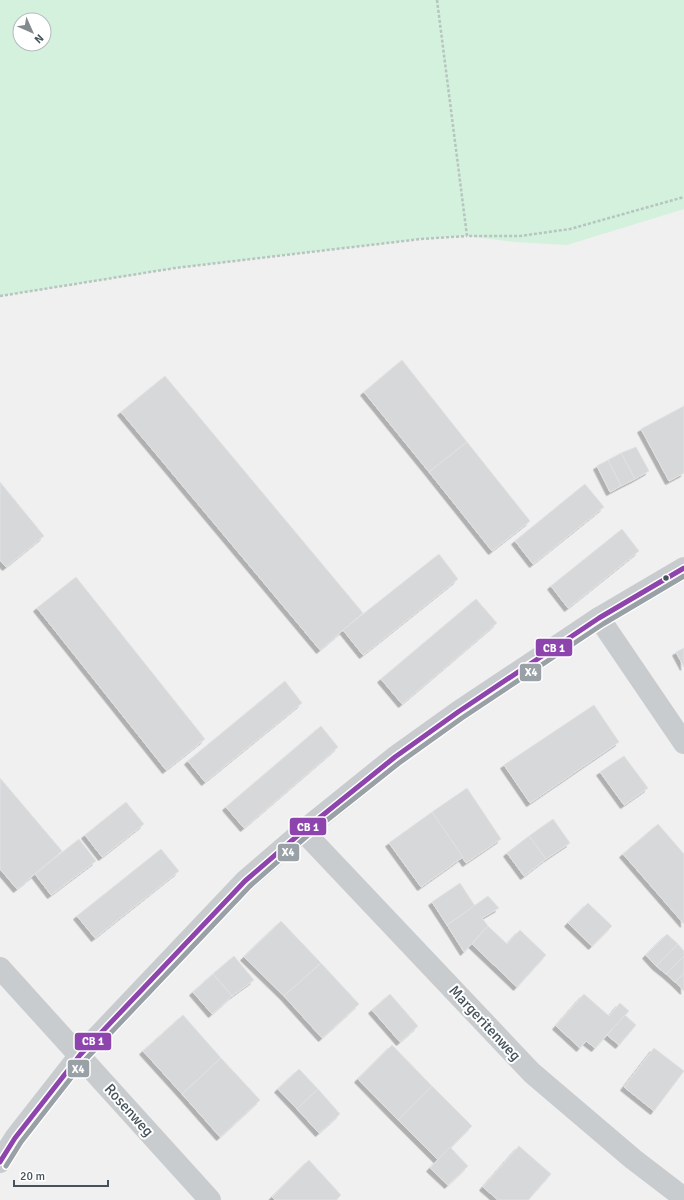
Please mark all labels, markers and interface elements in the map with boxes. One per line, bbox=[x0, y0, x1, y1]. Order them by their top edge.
north arrow bbox=[12, 12, 52, 52]
text: N bbox=[31, 31, 46, 46]
unlabelled marker bbox=[661, 573, 671, 583]
line badge: CB 1 bbox=[535, 638, 573, 657]
text: CB 1 bbox=[543, 642, 565, 655]
line badge: X4 bbox=[519, 663, 542, 682]
text: X4 bbox=[525, 666, 537, 679]
line badge: CB 1 bbox=[289, 817, 327, 836]
text: CB 1 bbox=[297, 821, 319, 834]
line badge: X4 bbox=[277, 843, 300, 862]
text: X4 bbox=[282, 846, 294, 859]
street label: Margeritenweg bbox=[445, 981, 525, 1065]
line badge: CB 1 bbox=[74, 1032, 112, 1051]
text: CB 1 bbox=[82, 1035, 104, 1048]
line badge: X4 bbox=[67, 1059, 90, 1078]
text: X4 bbox=[72, 1063, 84, 1076]
street label: Rosenweg bbox=[101, 1080, 157, 1140]
scale bar bbox=[14, 1162, 108, 1188]
text: 20 m bbox=[20, 1169, 45, 1184]

